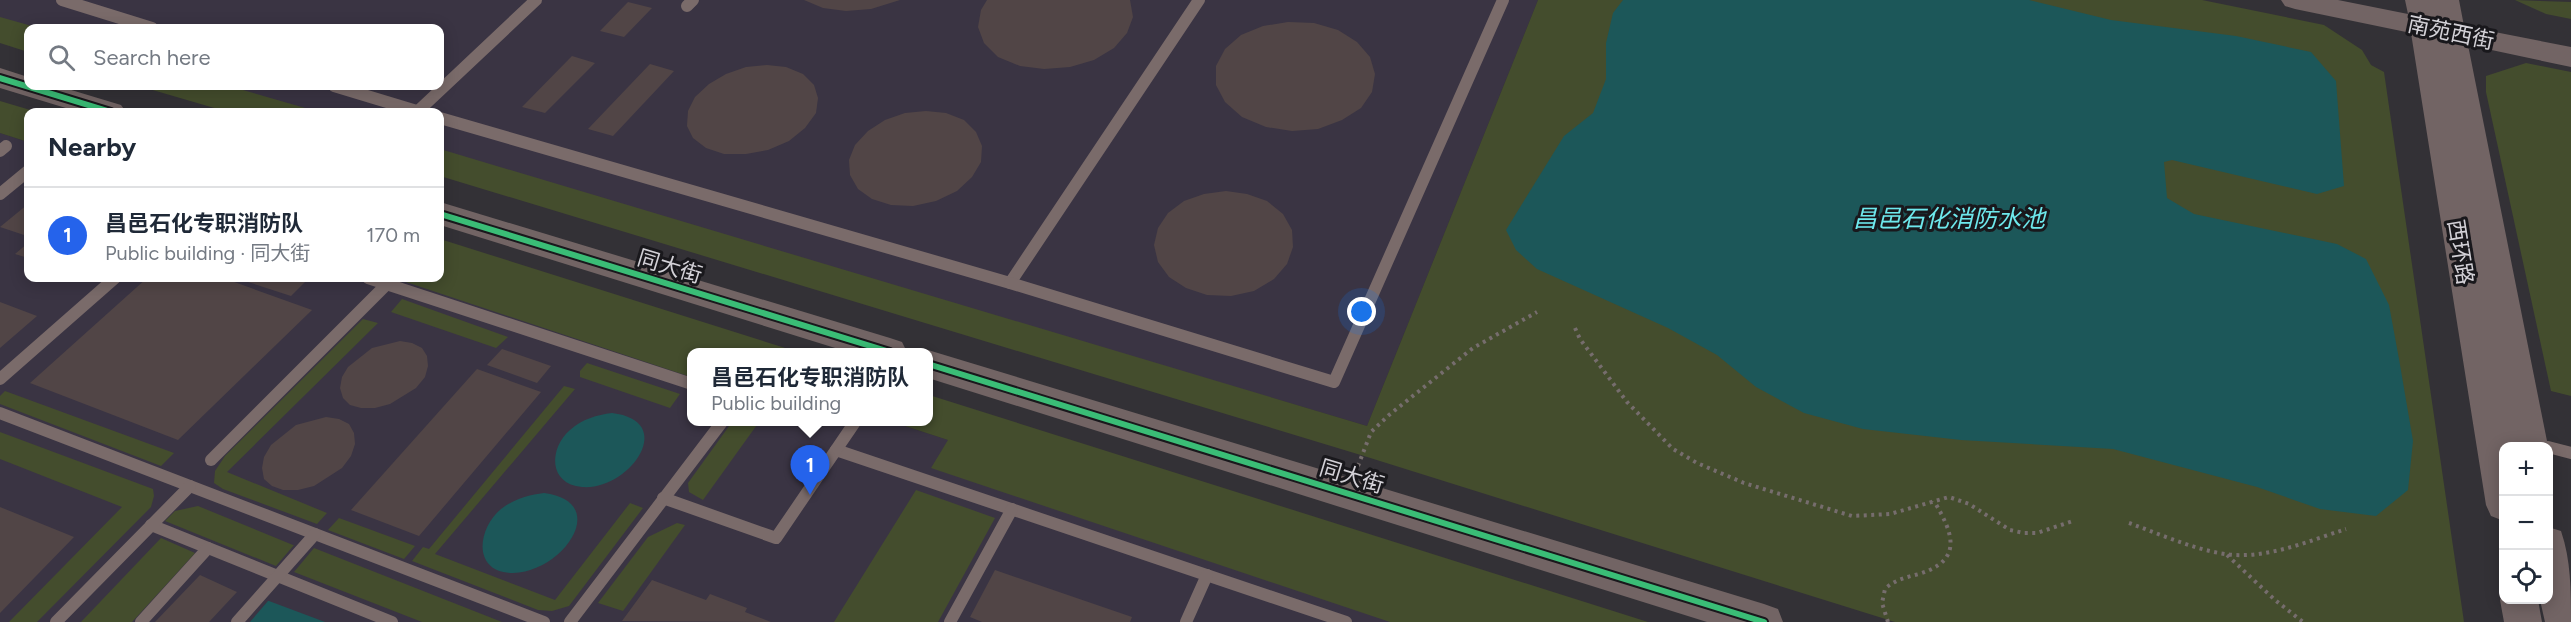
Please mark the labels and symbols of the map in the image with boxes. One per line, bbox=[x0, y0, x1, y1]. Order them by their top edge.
street label: 南苑西街 bbox=[2405, 10, 2497, 55]
water label: 昌邑石化消防水池 bbox=[1853, 204, 2047, 233]
street label: 西环路 bbox=[2442, 217, 2479, 287]
street label: 同大街 bbox=[634, 244, 705, 289]
your location bbox=[1347, 297, 1376, 326]
pin: 1 bbox=[790, 446, 830, 495]
street label: 同大街 bbox=[1316, 454, 1387, 499]

